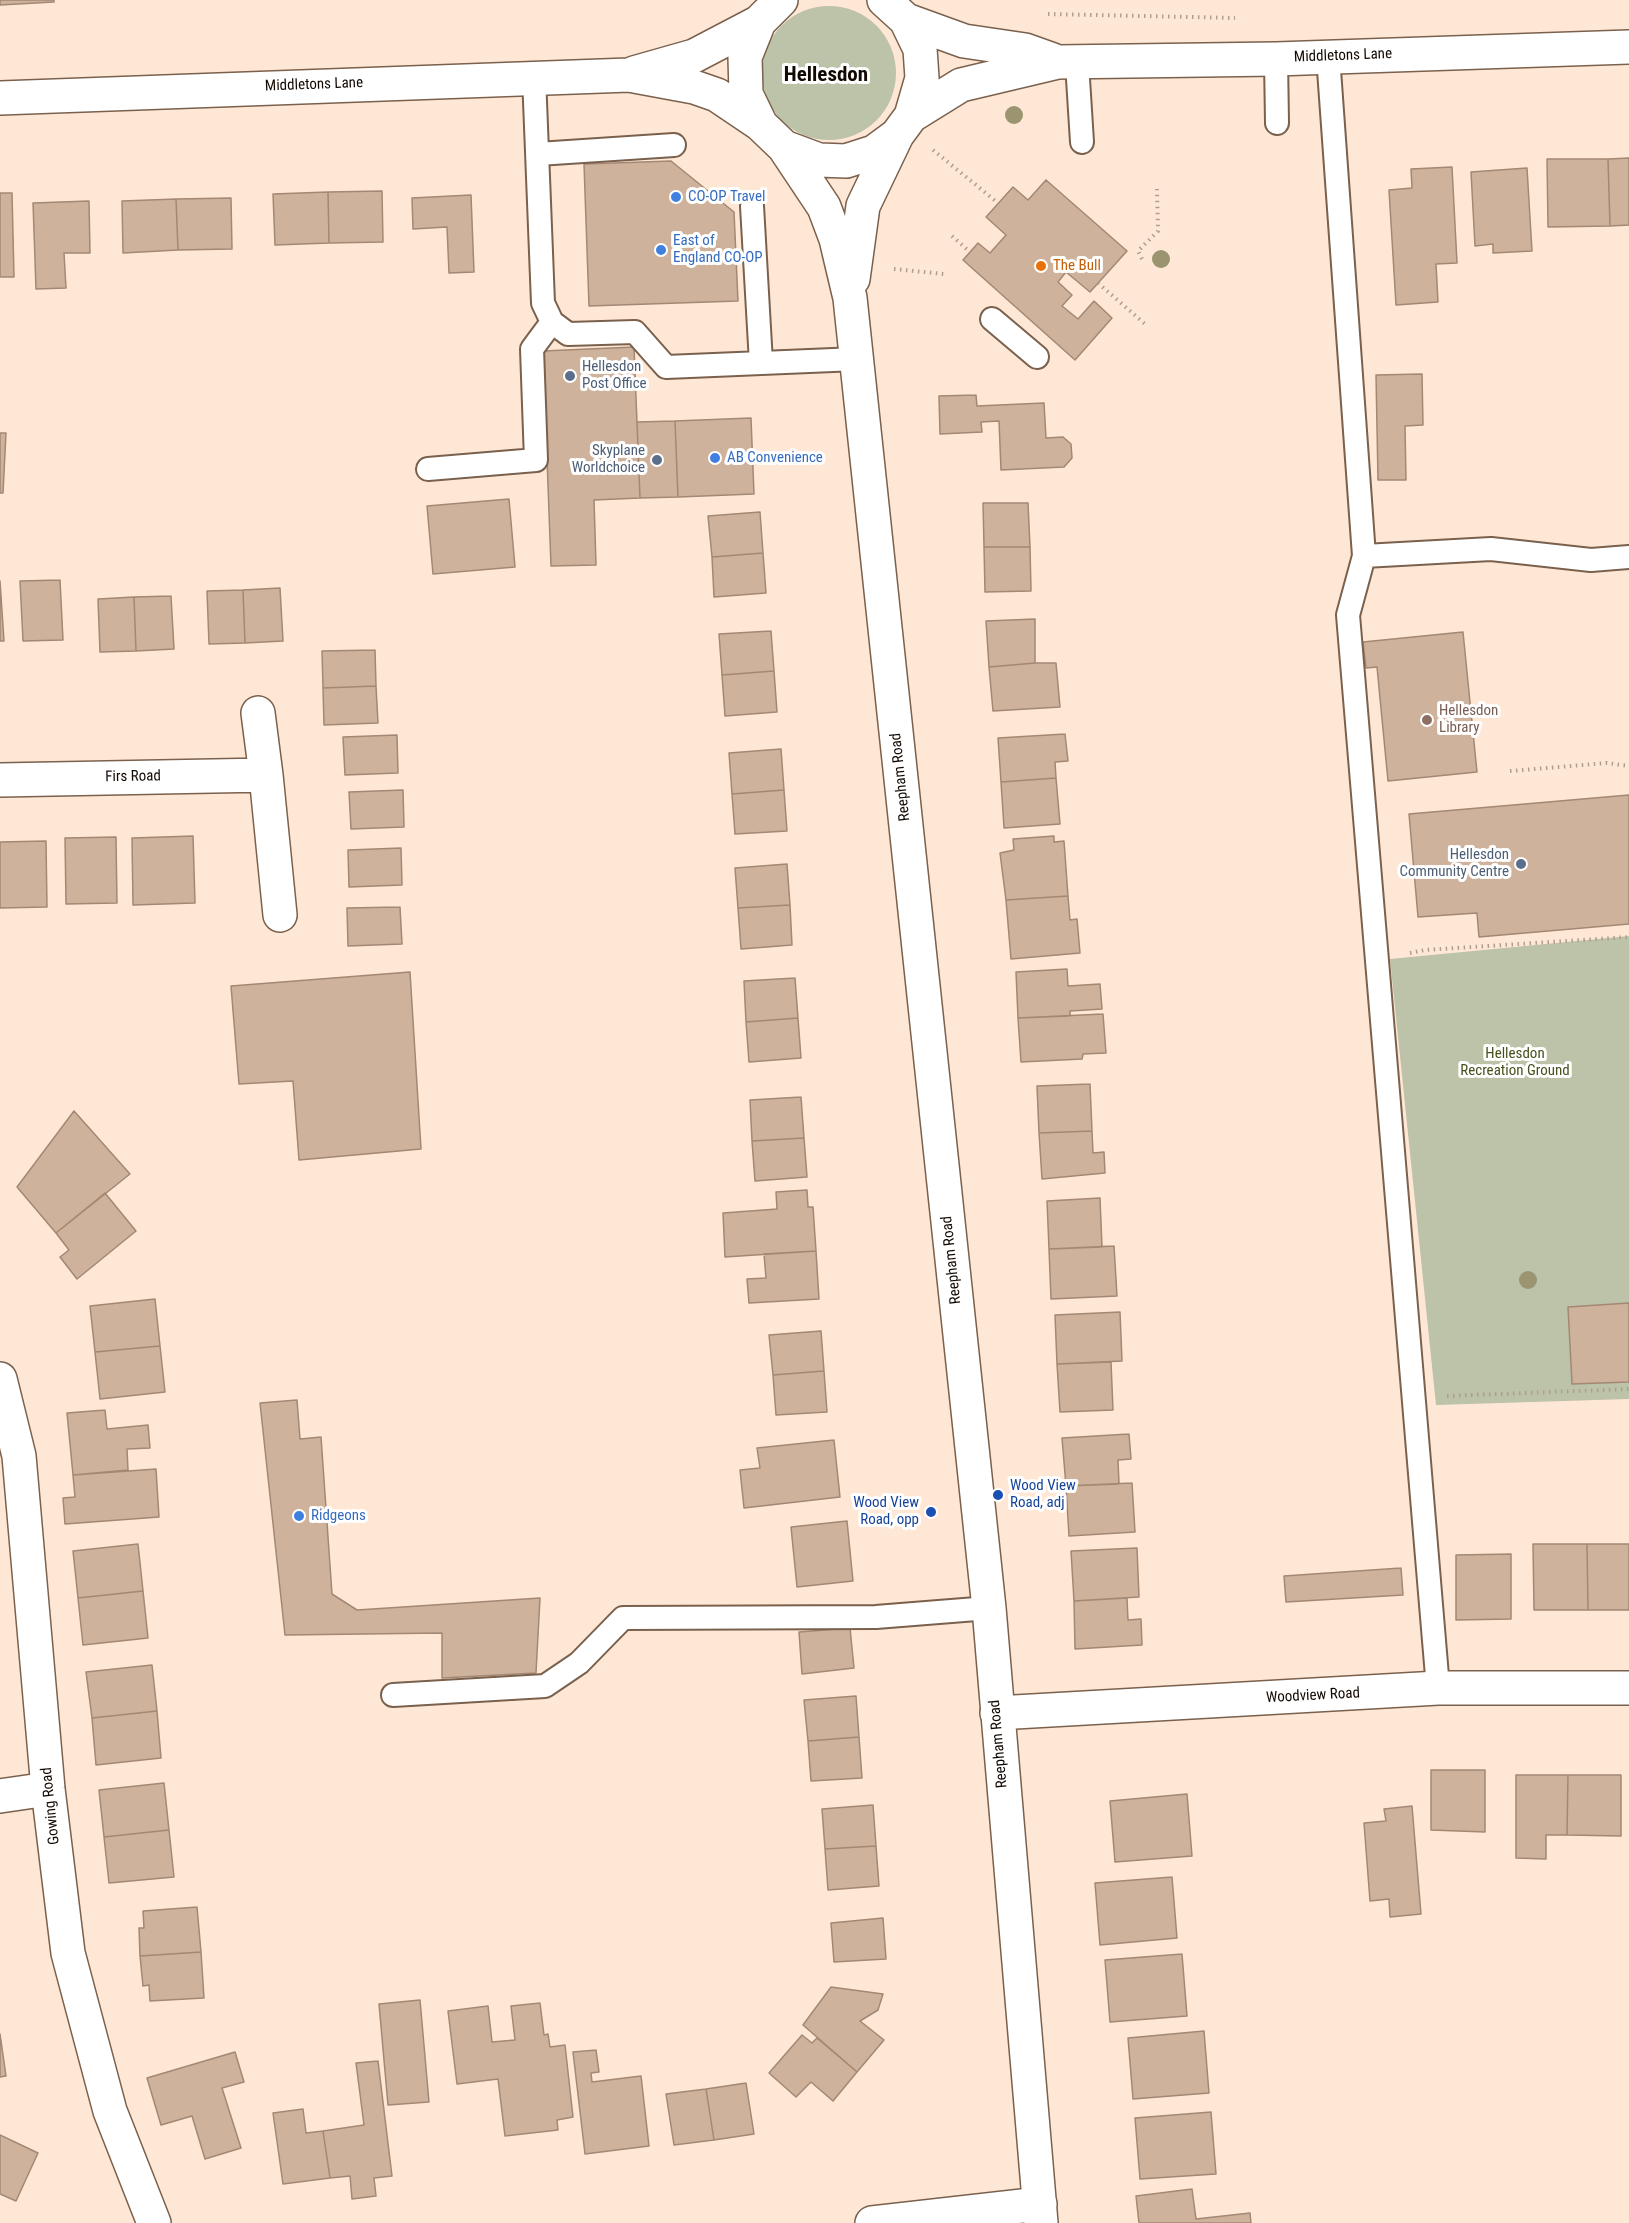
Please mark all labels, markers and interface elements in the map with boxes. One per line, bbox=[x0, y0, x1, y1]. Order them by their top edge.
street label: Middletons Lane bbox=[1294, 45, 1392, 67]
district label: Hellesdon bbox=[784, 63, 868, 89]
street label: Middletons Lane bbox=[265, 74, 363, 96]
place label: CO-OP Travel bbox=[688, 188, 765, 206]
marker: CO-OP Travel bbox=[669, 190, 683, 204]
place label: East of England CO-OP bbox=[673, 232, 762, 267]
marker: East of England CO-OP bbox=[654, 243, 668, 257]
place label: The Bull bbox=[1053, 257, 1101, 275]
marker: The Bull bbox=[1034, 259, 1048, 273]
place label: Hellesdon Post Office bbox=[582, 358, 647, 393]
marker: Hellesdon Post Office bbox=[563, 369, 577, 383]
place label: Skyplane Worldchoice bbox=[572, 442, 645, 477]
place label: AB Convenience bbox=[727, 449, 823, 467]
marker: AB Convenience bbox=[708, 451, 722, 465]
marker: Skyplane Worldchoice bbox=[650, 453, 664, 467]
place label: Hellesdon Library bbox=[1439, 702, 1498, 737]
marker: Hellesdon Library bbox=[1420, 713, 1434, 727]
street label: Reepham Road bbox=[887, 732, 915, 822]
street label: Firs Road bbox=[105, 768, 161, 786]
place label: Hellesdon Community Centre bbox=[1400, 846, 1509, 881]
marker: Hellesdon Community Centre bbox=[1514, 857, 1528, 871]
park label: Hellesdon Recreation Ground bbox=[1460, 1045, 1570, 1080]
street label: Reepham Road bbox=[938, 1215, 966, 1305]
place label: Wood View Road, adj bbox=[1010, 1477, 1076, 1512]
marker: Wood View Road, adj bbox=[991, 1488, 1005, 1502]
place label: Wood View Road, opp bbox=[853, 1494, 919, 1529]
marker: Wood View Road, opp bbox=[924, 1505, 938, 1519]
place label: Ridgeons bbox=[311, 1507, 366, 1525]
marker: Ridgeons bbox=[292, 1509, 306, 1523]
street label: Woodview Road bbox=[1266, 1685, 1360, 1707]
street label: Reepham Road bbox=[986, 1699, 1012, 1789]
street label: Gowing Road bbox=[38, 1766, 64, 1846]

